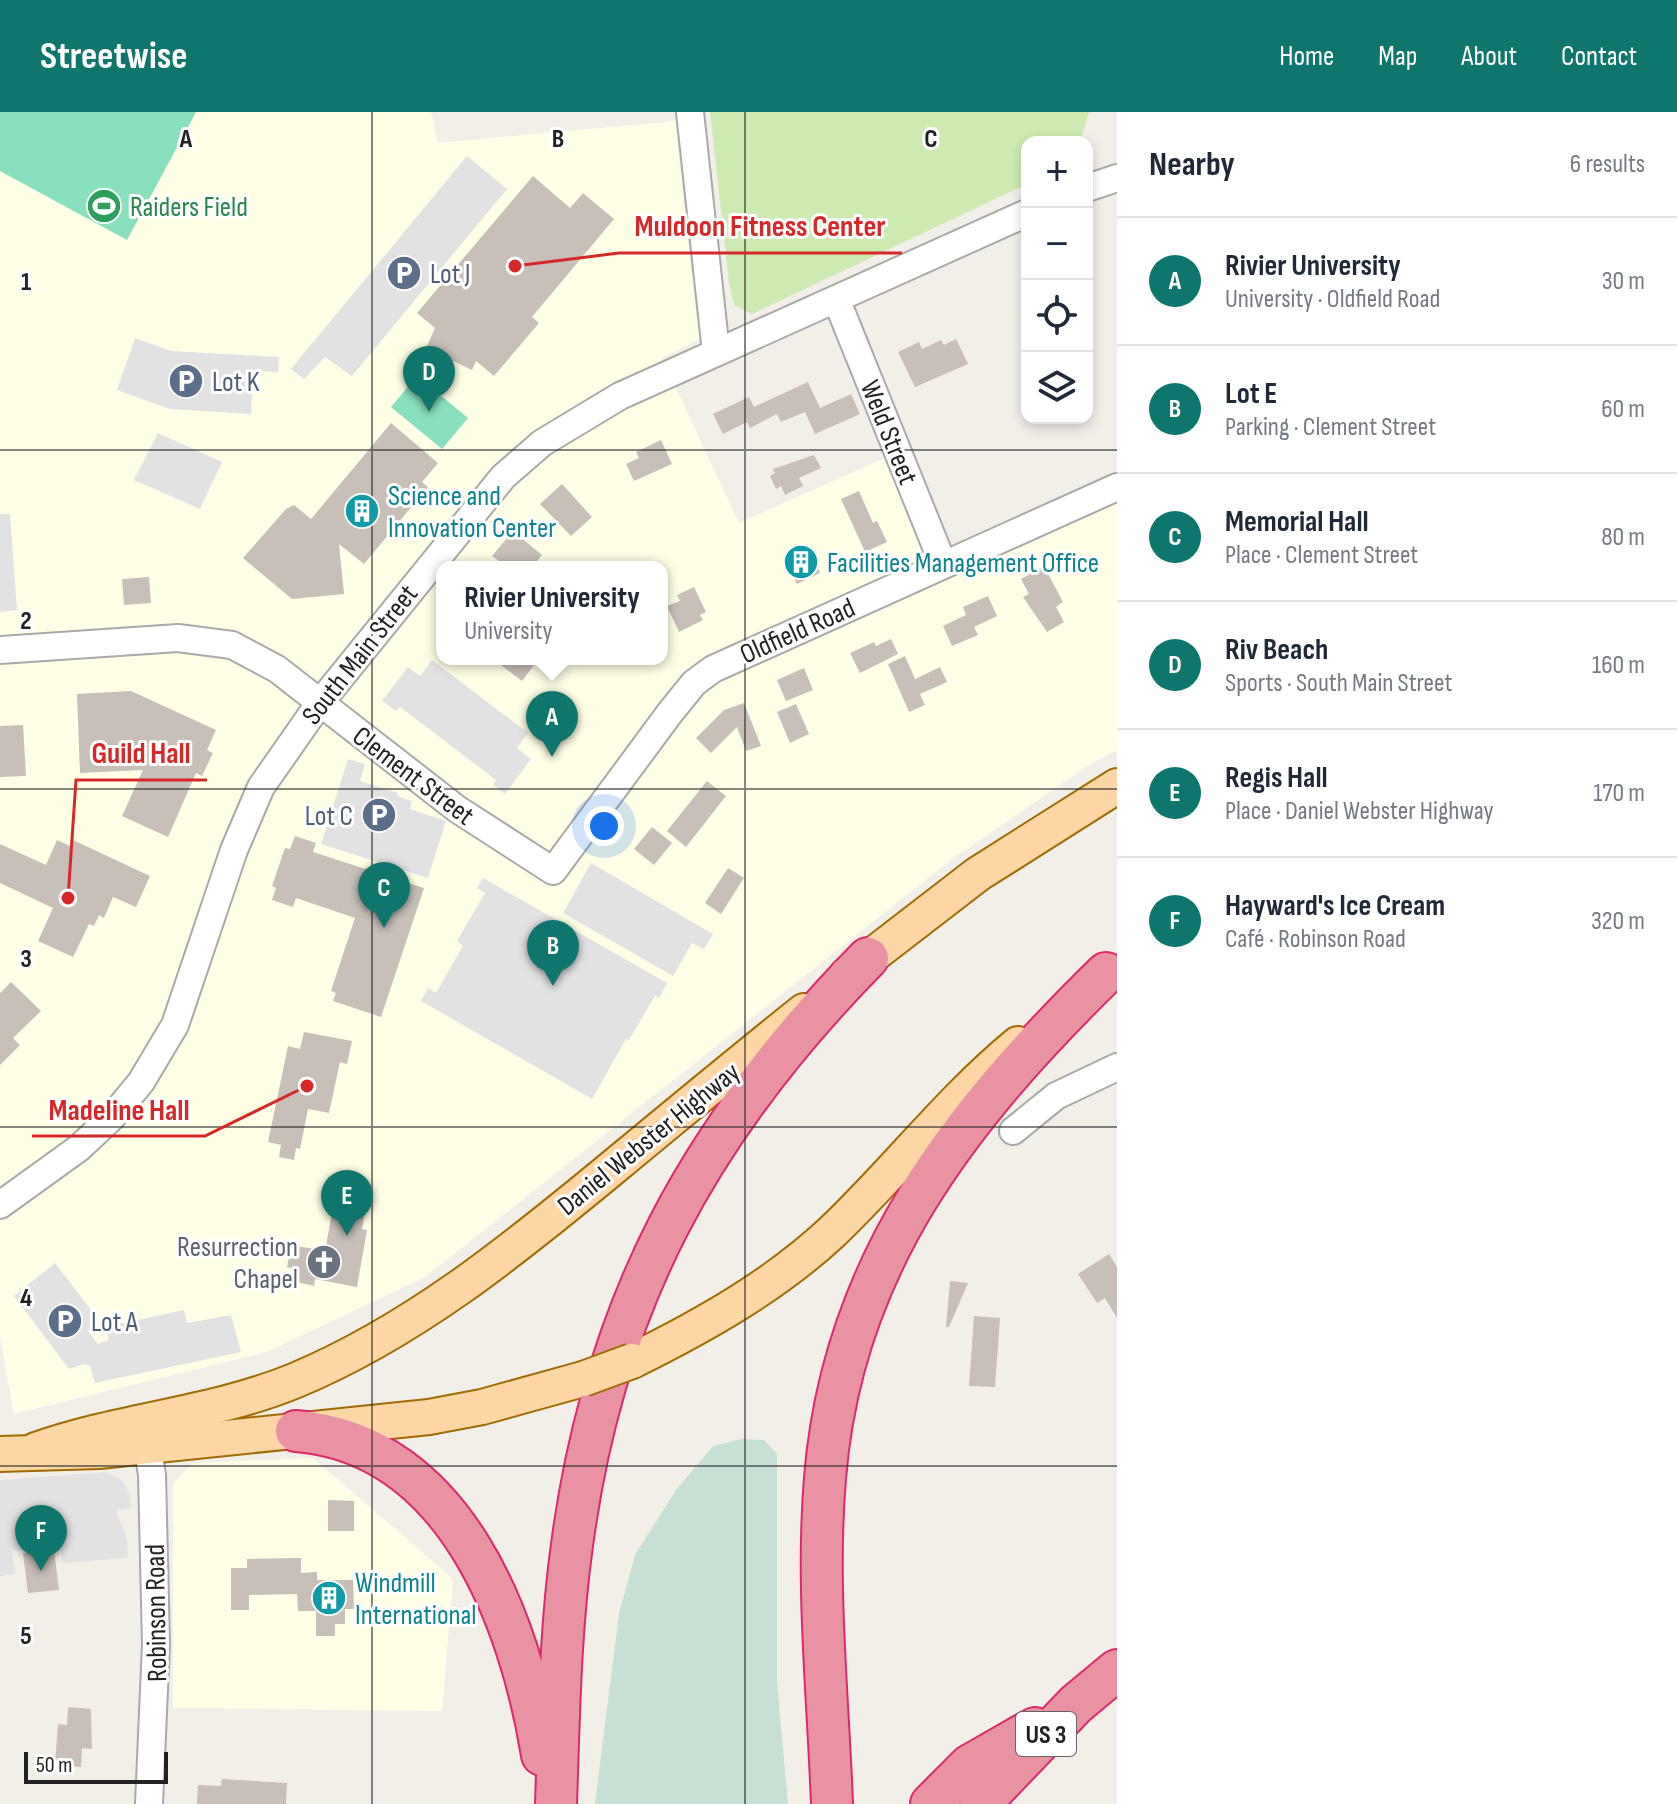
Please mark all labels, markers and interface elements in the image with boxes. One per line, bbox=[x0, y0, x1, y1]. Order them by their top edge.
text: Streetwise bbox=[40, 34, 188, 79]
text: Home bbox=[1279, 40, 1334, 73]
text: Map bbox=[1378, 40, 1417, 73]
text: About bbox=[1461, 40, 1517, 73]
text: Contact bbox=[1561, 40, 1637, 73]
text: A bbox=[179, 124, 193, 155]
text: B bbox=[552, 124, 564, 155]
text: C bbox=[924, 124, 938, 155]
map controls bbox=[1021, 136, 1093, 424]
button: + bbox=[1021, 136, 1093, 208]
text: Nearby bbox=[1149, 144, 1235, 185]
text: 6 results bbox=[1570, 149, 1645, 180]
sports icon: Raiders Field bbox=[85, 187, 123, 225]
place label: Raiders Field bbox=[130, 191, 248, 224]
callout: Muldoon Fitness Center bbox=[619, 199, 902, 253]
button: − bbox=[1021, 208, 1093, 280]
text: Muldoon Fitness Center bbox=[635, 209, 885, 245]
text: Rivier University bbox=[1225, 248, 1401, 284]
parking icon: Lot J bbox=[385, 254, 423, 292]
place label: Lot J bbox=[430, 258, 470, 291]
text: A bbox=[1169, 266, 1181, 297]
text: 30 m bbox=[1602, 266, 1645, 297]
text: 1 bbox=[21, 267, 31, 298]
button: locate bbox=[1021, 280, 1093, 352]
text: University · Oldfield Road bbox=[1225, 284, 1440, 315]
pin: D bbox=[403, 346, 455, 412]
button: layers bbox=[1021, 352, 1093, 424]
parking icon: Lot K bbox=[167, 362, 205, 400]
place label: Lot K bbox=[212, 366, 260, 399]
street label: Weld Street bbox=[853, 376, 924, 489]
text: Lot E bbox=[1225, 376, 1277, 412]
text: B bbox=[1169, 394, 1181, 425]
text: 60 m bbox=[1601, 394, 1645, 425]
text: Parking · Clement Street bbox=[1225, 412, 1436, 443]
place label: Science and Innovation Center bbox=[388, 480, 556, 545]
building icon: Science and Innovation Center bbox=[343, 492, 381, 530]
text: Memorial Hall bbox=[1225, 504, 1369, 540]
text: C bbox=[1168, 522, 1182, 553]
text: 80 m bbox=[1601, 522, 1645, 553]
text: Place · Clement Street bbox=[1225, 540, 1418, 571]
building icon: Facilities Management Office bbox=[782, 543, 820, 581]
place label: Facilities Management Office bbox=[827, 547, 1099, 580]
popup bbox=[436, 561, 668, 665]
street label: South Main Street bbox=[295, 578, 425, 731]
text: Rivier University bbox=[464, 580, 640, 616]
street label: Oldfield Road bbox=[735, 591, 860, 671]
text: 2 bbox=[20, 606, 32, 637]
text: University bbox=[464, 616, 553, 647]
text: Riv Beach bbox=[1225, 632, 1328, 668]
text: D bbox=[1168, 650, 1182, 681]
text: 160 m bbox=[1592, 650, 1645, 681]
text: Sports · South Main Street bbox=[1225, 668, 1452, 699]
pin: A bbox=[526, 691, 578, 757]
street label: Clement Street bbox=[346, 720, 480, 833]
callout: Guild Hall bbox=[76, 726, 207, 780]
text: Guild Hall bbox=[91, 736, 191, 772]
text: Regis Hall bbox=[1225, 760, 1328, 796]
text: E bbox=[1169, 778, 1181, 809]
text: 170 m bbox=[1593, 778, 1645, 809]
parking icon: Lot C bbox=[360, 796, 398, 834]
text: Place · Daniel Webster Highway bbox=[1225, 796, 1494, 827]
place label: Lot C bbox=[305, 800, 353, 833]
your location bbox=[584, 806, 624, 846]
pin: C bbox=[358, 862, 410, 928]
text: Hayward's Ice Cream bbox=[1225, 888, 1445, 924]
text: F bbox=[1170, 906, 1180, 937]
text: 320 m bbox=[1591, 906, 1645, 937]
pin: B bbox=[527, 920, 579, 986]
text: Café · Robinson Road bbox=[1225, 924, 1406, 955]
text: 3 bbox=[20, 944, 32, 975]
street label: Daniel Webster Highway bbox=[551, 1056, 747, 1223]
callout: Madeline Hall bbox=[32, 1082, 205, 1136]
text: Madeline Hall bbox=[49, 1093, 189, 1129]
pin: E bbox=[321, 1170, 373, 1236]
place label: Resurrection Chapel bbox=[177, 1231, 298, 1296]
church icon: Resurrection Chapel bbox=[305, 1243, 343, 1281]
text: 4 bbox=[20, 1283, 32, 1314]
parking icon: Lot A bbox=[46, 1302, 84, 1340]
place label: Lot A bbox=[91, 1306, 139, 1339]
pin: F bbox=[15, 1505, 67, 1571]
street label: Robinson Road bbox=[139, 1544, 174, 1682]
place label: Windmill International bbox=[355, 1567, 477, 1632]
building icon: Windmill International bbox=[310, 1579, 348, 1617]
text: 5 bbox=[20, 1621, 32, 1652]
road number: US 3 bbox=[1016, 1712, 1076, 1756]
scale bar bbox=[24, 1748, 168, 1784]
text: 50 m bbox=[36, 1752, 72, 1779]

